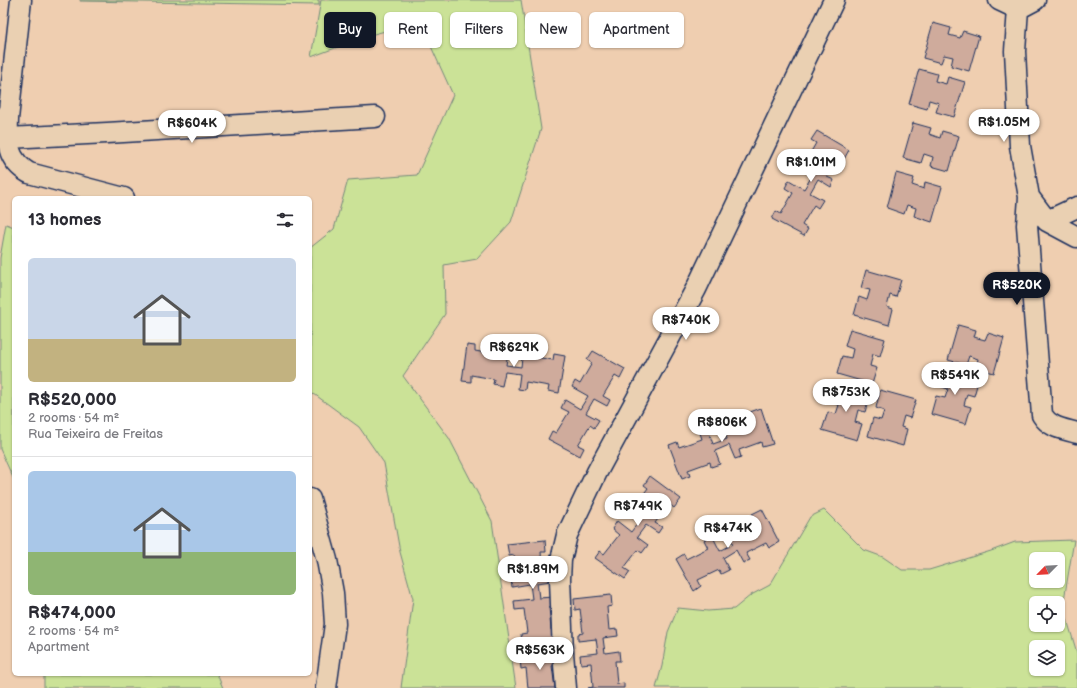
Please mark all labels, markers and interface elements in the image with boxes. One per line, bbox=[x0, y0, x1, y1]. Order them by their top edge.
chip: Buy bbox=[324, 12, 376, 48]
chip: Rent bbox=[384, 12, 442, 48]
chip: Filters bbox=[450, 12, 517, 48]
chip: New bbox=[525, 12, 581, 48]
chip: Apartment bbox=[589, 12, 684, 48]
pin: R$1.05M bbox=[967, 109, 1041, 143]
pin: R$604K bbox=[159, 110, 225, 144]
text: R$1.05M bbox=[978, 114, 1030, 130]
text: R$604K bbox=[167, 115, 217, 131]
pin: R$1.01M bbox=[774, 149, 848, 183]
text: R$1.01M bbox=[786, 154, 836, 170]
icon: filters bbox=[274, 209, 296, 231]
text: 13 homes bbox=[28, 210, 101, 230]
pin: R$520K bbox=[984, 272, 1050, 306]
text: R$520K bbox=[992, 277, 1042, 293]
icon: home bbox=[126, 284, 198, 356]
pin: R$740K bbox=[653, 307, 719, 341]
text: R$740K bbox=[661, 312, 711, 328]
pin: R$629K bbox=[481, 334, 547, 368]
text: R$629K bbox=[489, 339, 539, 355]
pin: R$549K bbox=[922, 362, 988, 396]
text: R$549K bbox=[930, 367, 980, 383]
pin: R$753K bbox=[813, 379, 879, 413]
text: R$753K bbox=[822, 384, 870, 400]
text: R$520,000 bbox=[28, 390, 117, 410]
pin: R$806K bbox=[689, 409, 755, 443]
text: 2 rooms · 54 m² bbox=[28, 410, 119, 426]
text: R$806K bbox=[697, 414, 747, 430]
text: Rua Teixeira de Freitas bbox=[28, 426, 163, 442]
pin: R$749K bbox=[605, 493, 671, 527]
icon: home bbox=[126, 497, 198, 569]
text: R$749K bbox=[614, 498, 662, 514]
pin: R$474K bbox=[695, 515, 761, 549]
text: R$474K bbox=[704, 520, 752, 536]
north arrow bbox=[1029, 552, 1065, 588]
map controls bbox=[1029, 552, 1065, 676]
pin: R$1.89M bbox=[496, 556, 570, 590]
text: R$1.89M bbox=[507, 561, 559, 577]
button: locate bbox=[1029, 596, 1065, 632]
text: R$474,000 bbox=[28, 603, 116, 623]
text: 2 rooms · 54 m² bbox=[28, 623, 119, 639]
pin: R$563K bbox=[507, 637, 573, 671]
text: Apartment bbox=[28, 639, 89, 655]
button: layers bbox=[1029, 640, 1065, 676]
text: R$563K bbox=[515, 642, 565, 658]

